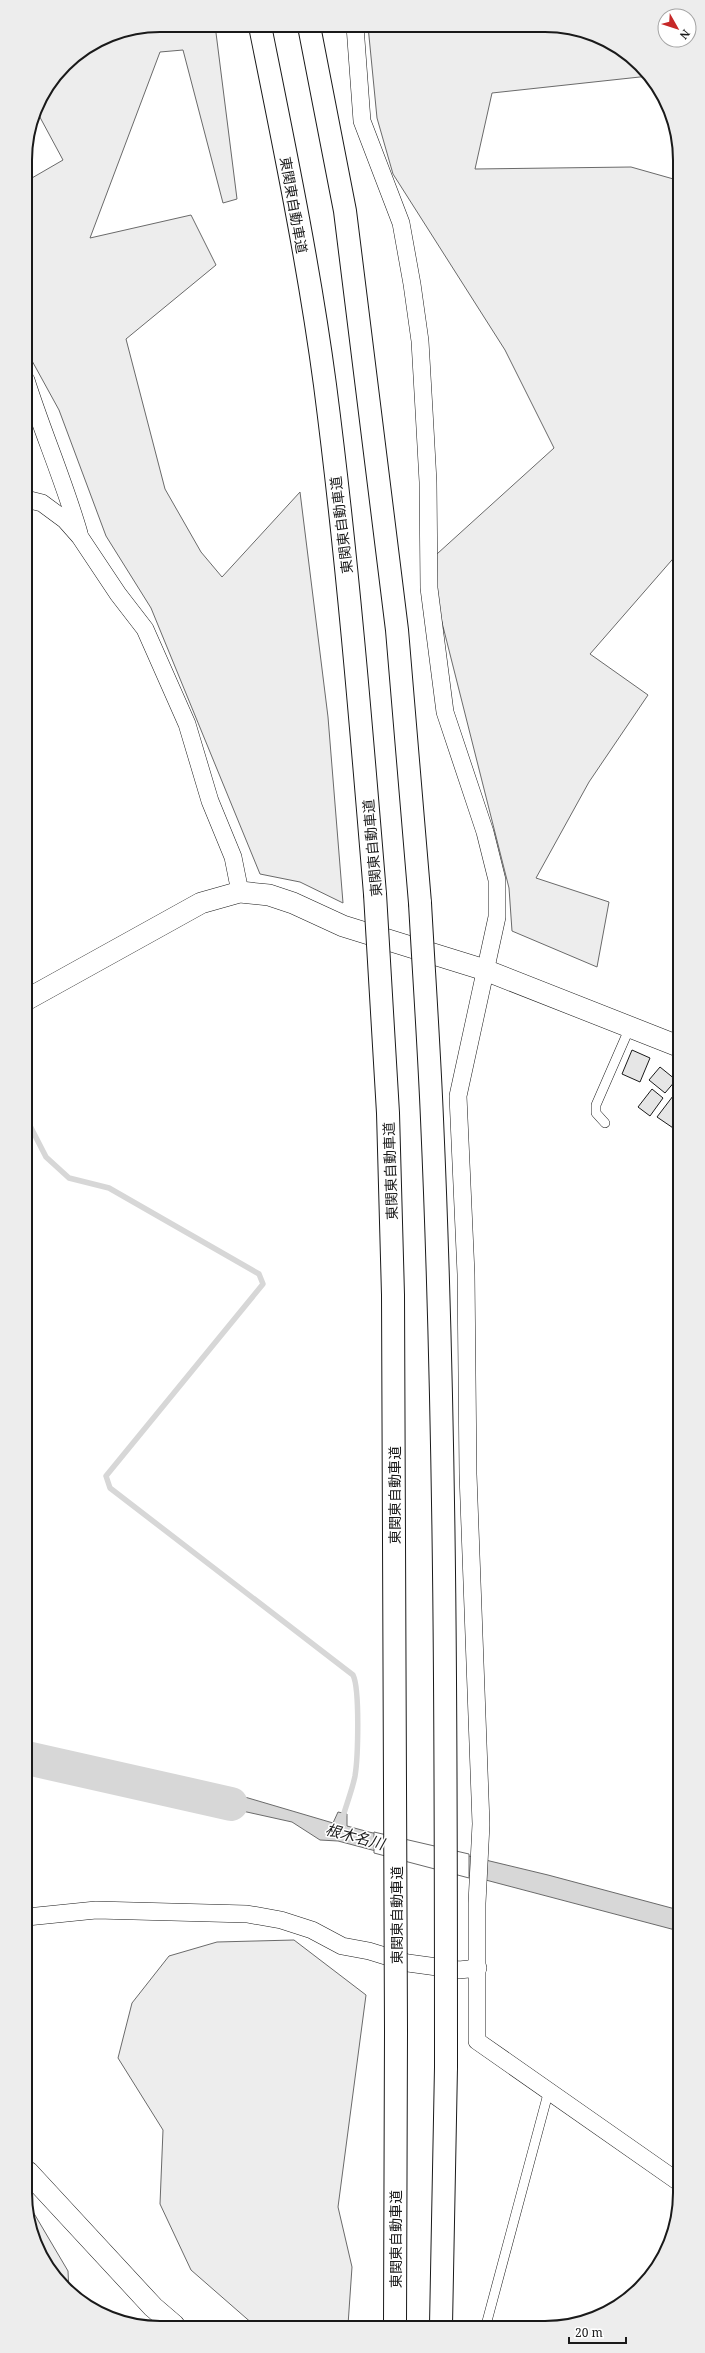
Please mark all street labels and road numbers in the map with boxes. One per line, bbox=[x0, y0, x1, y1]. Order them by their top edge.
street label: 東関東自動車道 bbox=[276, 155, 312, 255]
street label: 東関東自動車道 bbox=[326, 475, 356, 575]
street label: 東関東自動車道 bbox=[358, 798, 386, 898]
street label: 東関東自動車道 bbox=[379, 1122, 401, 1220]
street label: 東関東自動車道 bbox=[385, 1446, 404, 1544]
street label: 東関東自動車道 bbox=[387, 1866, 406, 1964]
street label: 東関東自動車道 bbox=[386, 2190, 405, 2288]

